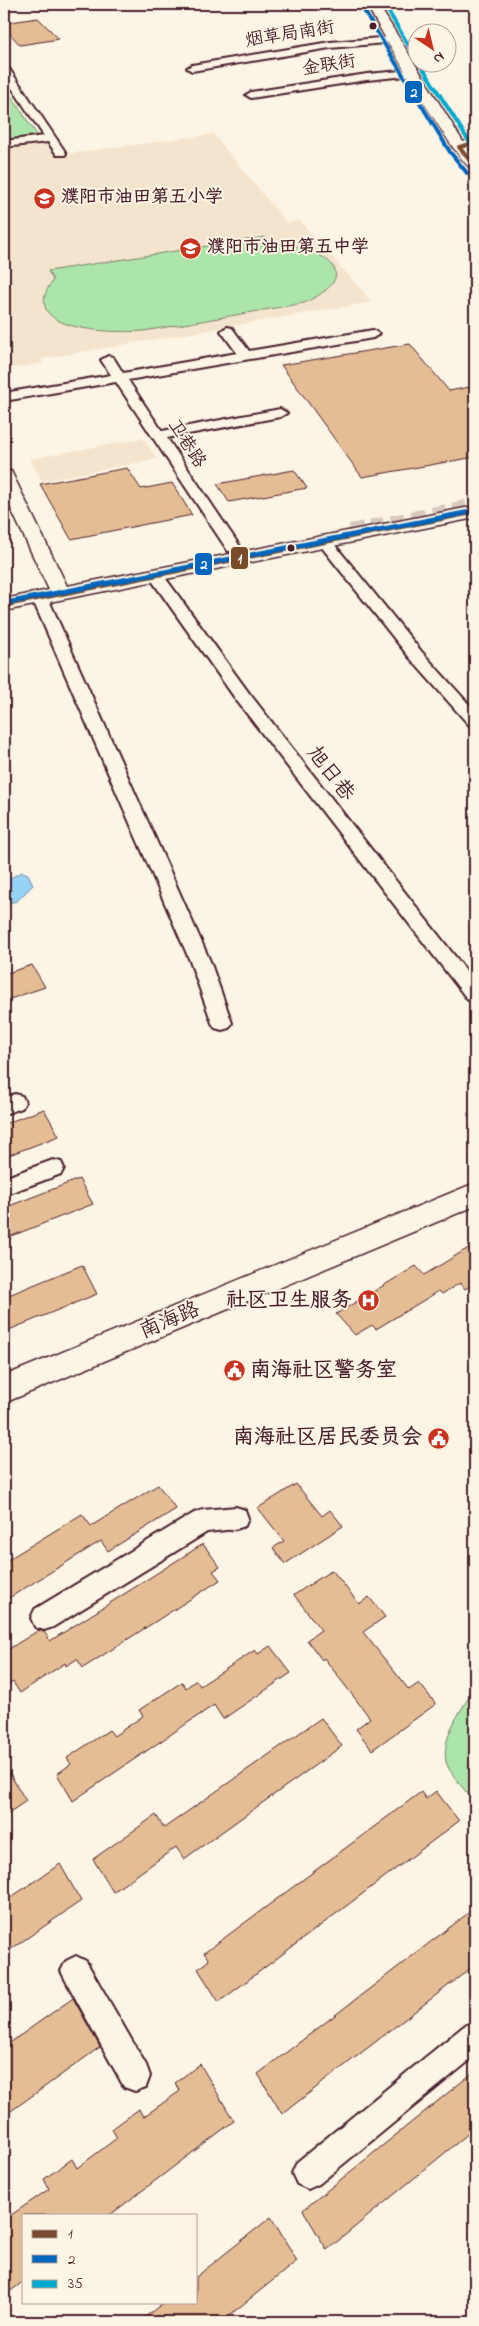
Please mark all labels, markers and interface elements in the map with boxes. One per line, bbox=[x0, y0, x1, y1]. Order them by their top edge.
street label: 烟草局南街 bbox=[244, 15, 336, 55]
unlabelled marker bbox=[368, 21, 378, 31]
north arrow bbox=[406, 22, 456, 72]
text: N bbox=[429, 46, 448, 69]
street label: 金联街 bbox=[300, 49, 358, 83]
line badge: 2 bbox=[404, 80, 423, 104]
text: 2 bbox=[410, 83, 418, 104]
place label: 濮阳市油田第五小学 bbox=[61, 185, 223, 211]
school or university icon: 濮阳市油田第五小学 bbox=[33, 186, 57, 210]
place label: 濮阳市油田第五中学 bbox=[207, 235, 369, 261]
school or university icon: 濮阳市油田第五中学 bbox=[179, 236, 203, 260]
street label: 卫巷路 bbox=[160, 414, 212, 474]
unlabelled marker bbox=[286, 543, 296, 553]
line badge: 1 bbox=[230, 546, 249, 570]
text: 1 bbox=[238, 549, 243, 570]
line badge: 2 bbox=[194, 552, 213, 576]
text: 2 bbox=[200, 555, 208, 576]
street label: 旭日巷 bbox=[299, 740, 361, 808]
place label: 社区卫生服务 bbox=[226, 1286, 352, 1316]
hospital icon: 社区卫生服务 bbox=[356, 1289, 380, 1313]
street label: 南海路 bbox=[135, 1295, 205, 1347]
place label: 南海社区警务室 bbox=[250, 1356, 397, 1386]
public building icon: 南海社区警务室 bbox=[222, 1359, 246, 1383]
place label: 南海社区居民委员会 bbox=[233, 1423, 422, 1453]
public building icon: 南海社区居民委员会 bbox=[426, 1426, 450, 1450]
legend bbox=[22, 2214, 198, 2304]
text: 1 bbox=[68, 2223, 73, 2245]
text: 2 bbox=[68, 2249, 76, 2271]
text: 35 bbox=[68, 2273, 83, 2295]

